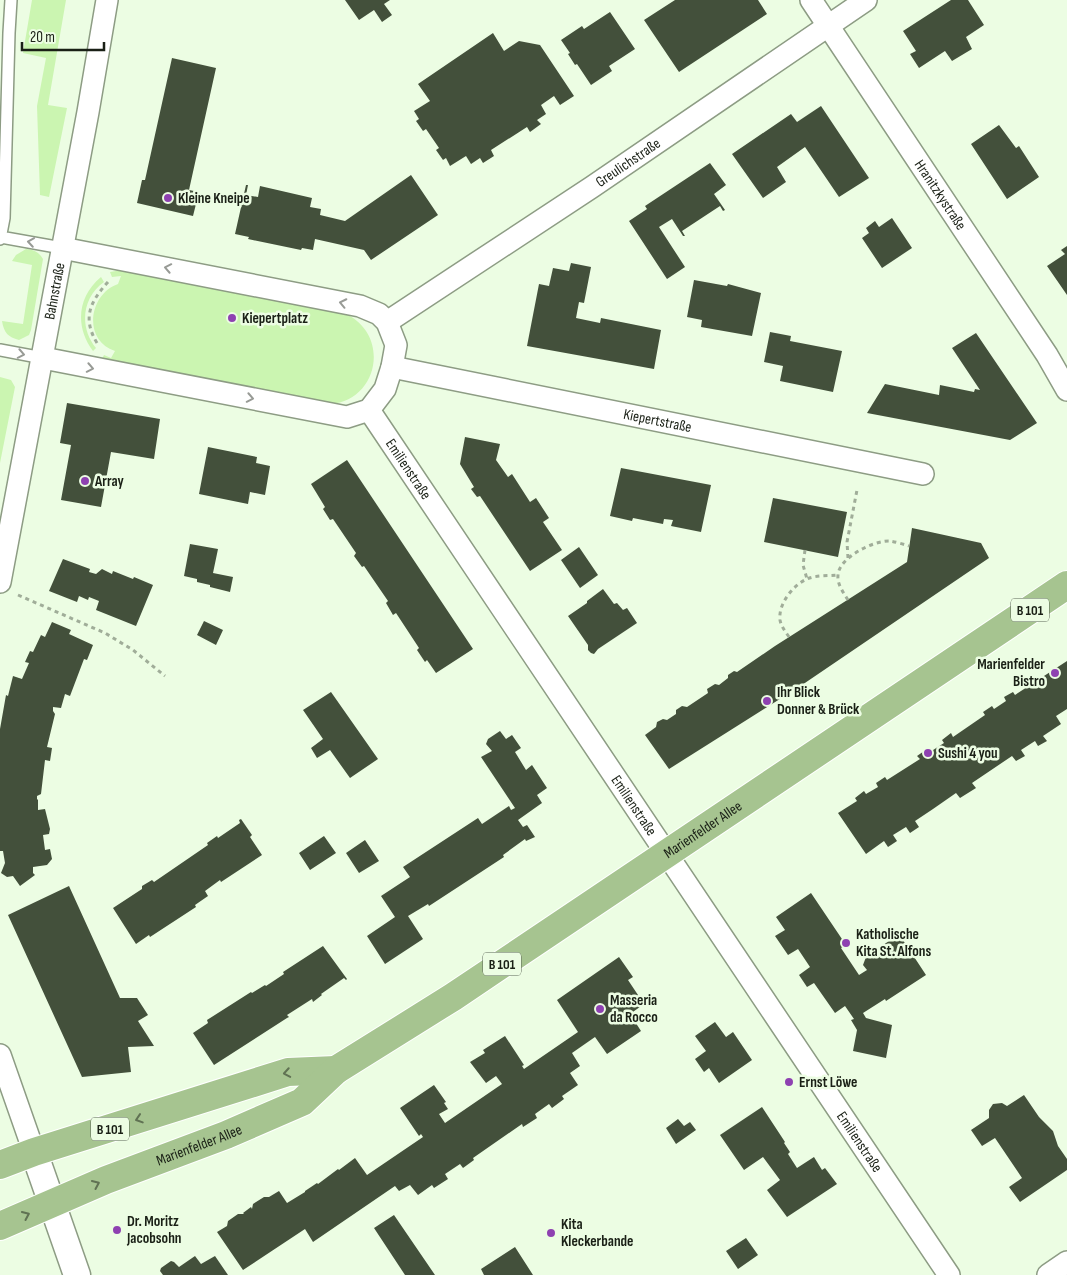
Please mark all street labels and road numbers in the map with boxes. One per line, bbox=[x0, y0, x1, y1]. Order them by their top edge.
street label: Greulichstraße bbox=[592, 134, 664, 192]
street label: Hranitzkystraße bbox=[910, 156, 970, 234]
street label: Bahnstraße bbox=[40, 261, 70, 321]
street label: Kiepertstraße bbox=[622, 405, 693, 437]
street label: Emilienstraße bbox=[381, 435, 435, 503]
road number: B 101 bbox=[1011, 598, 1049, 622]
street label: Emilienstraße bbox=[607, 772, 661, 840]
street label: Marienfelder Allee bbox=[660, 797, 746, 863]
road number: B 101 bbox=[483, 952, 521, 976]
street label: Emilienstraße bbox=[832, 1108, 886, 1176]
road number: B 101 bbox=[91, 1118, 129, 1140]
street label: Marienfelder Allee bbox=[154, 1120, 245, 1170]

